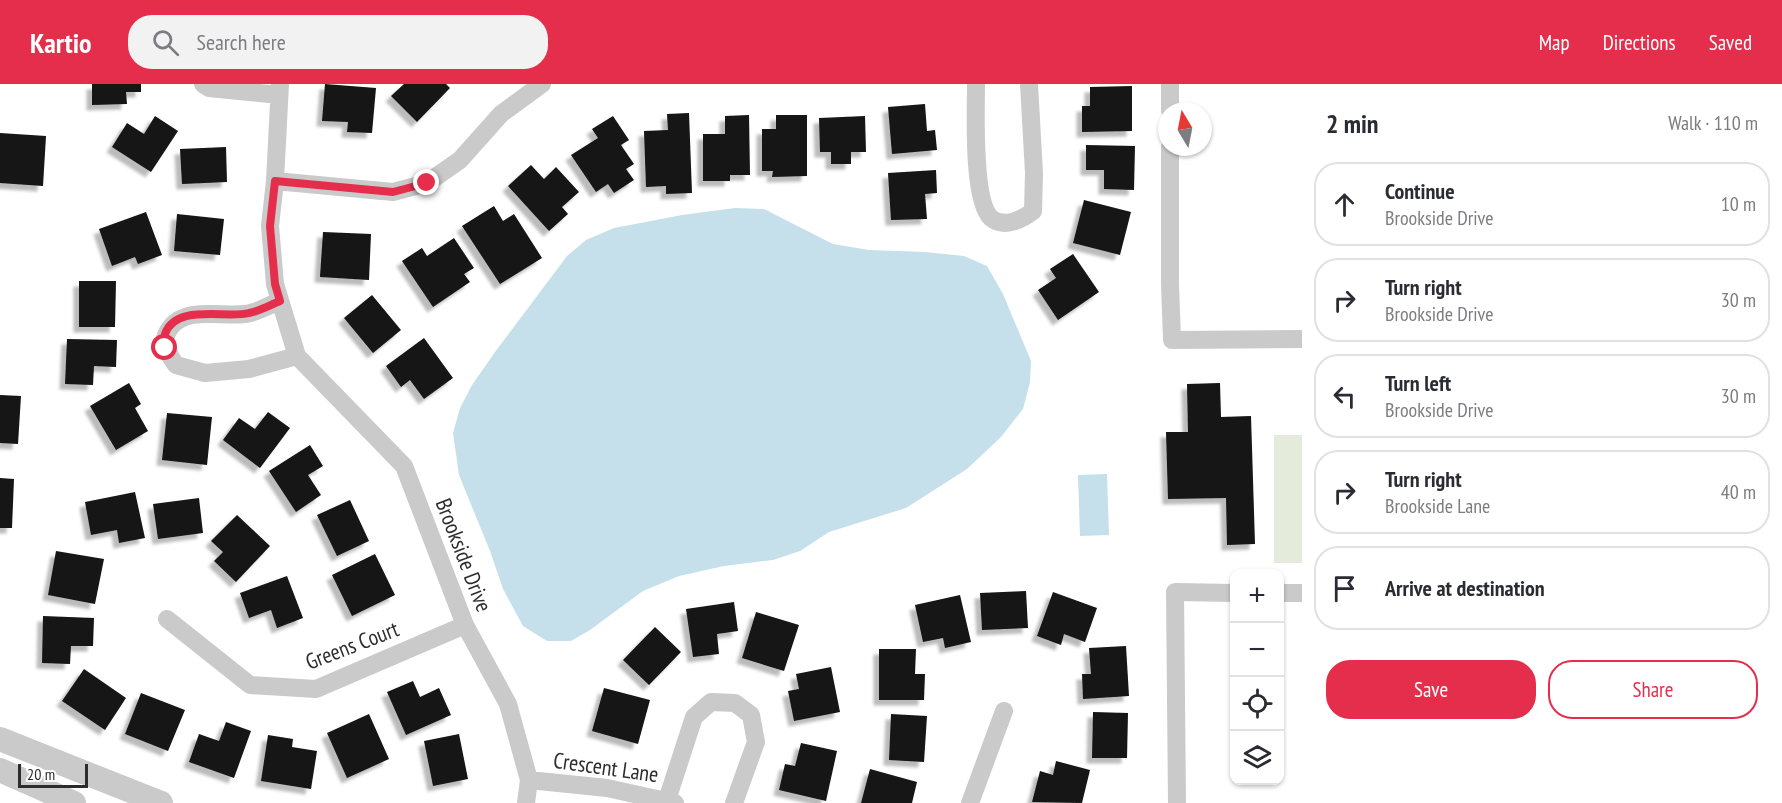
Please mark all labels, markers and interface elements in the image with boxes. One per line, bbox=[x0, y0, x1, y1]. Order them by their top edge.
search box bbox=[128, 15, 548, 69]
text: Kartio bbox=[30, 24, 92, 61]
icon: search bbox=[149, 26, 182, 59]
text: Search here bbox=[197, 28, 286, 56]
text: Map bbox=[1539, 29, 1570, 56]
text: Directions bbox=[1603, 29, 1676, 56]
text: Saved bbox=[1709, 29, 1752, 56]
north arrow bbox=[1158, 102, 1212, 156]
text: 2 min bbox=[1326, 107, 1379, 140]
text: Walk · 110 m bbox=[1668, 110, 1758, 136]
route end bbox=[413, 169, 439, 195]
text: Continue bbox=[1385, 177, 1455, 205]
icon: ahead bbox=[1328, 188, 1361, 221]
text: 10 m bbox=[1721, 191, 1756, 217]
text: Brookside Drive bbox=[1385, 205, 1494, 231]
text: Turn right bbox=[1385, 273, 1462, 301]
icon: right bbox=[1328, 284, 1361, 317]
text: 30 m bbox=[1721, 287, 1756, 313]
text: Brookside Drive bbox=[1385, 301, 1494, 327]
route start bbox=[151, 334, 177, 360]
text: Turn left bbox=[1385, 369, 1451, 397]
icon: left bbox=[1328, 380, 1361, 413]
text: 30 m bbox=[1721, 383, 1756, 409]
text: Brookside Drive bbox=[1385, 397, 1494, 423]
text: Turn right bbox=[1385, 465, 1462, 493]
icon: right bbox=[1328, 476, 1361, 509]
text: 40 m bbox=[1721, 479, 1756, 505]
text: Brookside Lane bbox=[1385, 493, 1490, 519]
street label: Brookside Drive bbox=[430, 494, 498, 616]
map controls bbox=[1230, 569, 1284, 785]
button: + bbox=[1230, 569, 1284, 623]
icon: arrive bbox=[1328, 572, 1361, 605]
text: Arrive at destination bbox=[1385, 574, 1545, 602]
street label: Greens Court bbox=[301, 614, 403, 676]
button: − bbox=[1230, 623, 1284, 677]
button: Save bbox=[1326, 660, 1536, 719]
button: Share bbox=[1548, 660, 1758, 719]
button: locate bbox=[1230, 677, 1284, 731]
button: layers bbox=[1230, 731, 1284, 785]
street label: Crescent Lane bbox=[552, 746, 660, 788]
scale bar bbox=[18, 761, 88, 788]
text: 20 m bbox=[27, 764, 55, 784]

